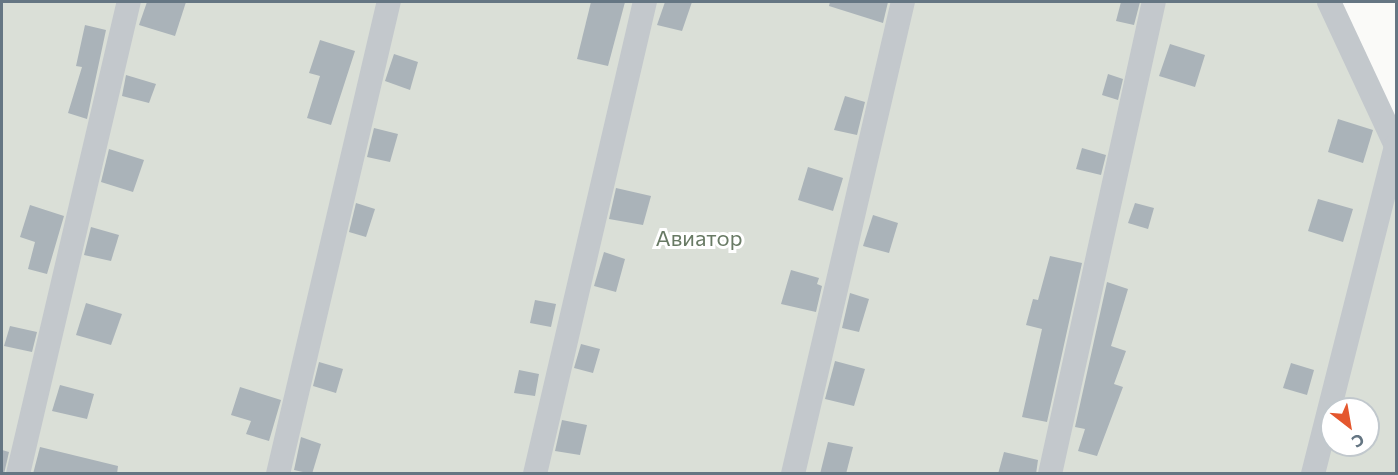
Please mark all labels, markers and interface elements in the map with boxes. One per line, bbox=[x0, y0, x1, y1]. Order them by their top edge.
park label: Авиатор bbox=[655, 225, 743, 251]
north arrow bbox=[1320, 397, 1380, 457]
text: С bbox=[1349, 430, 1368, 452]

